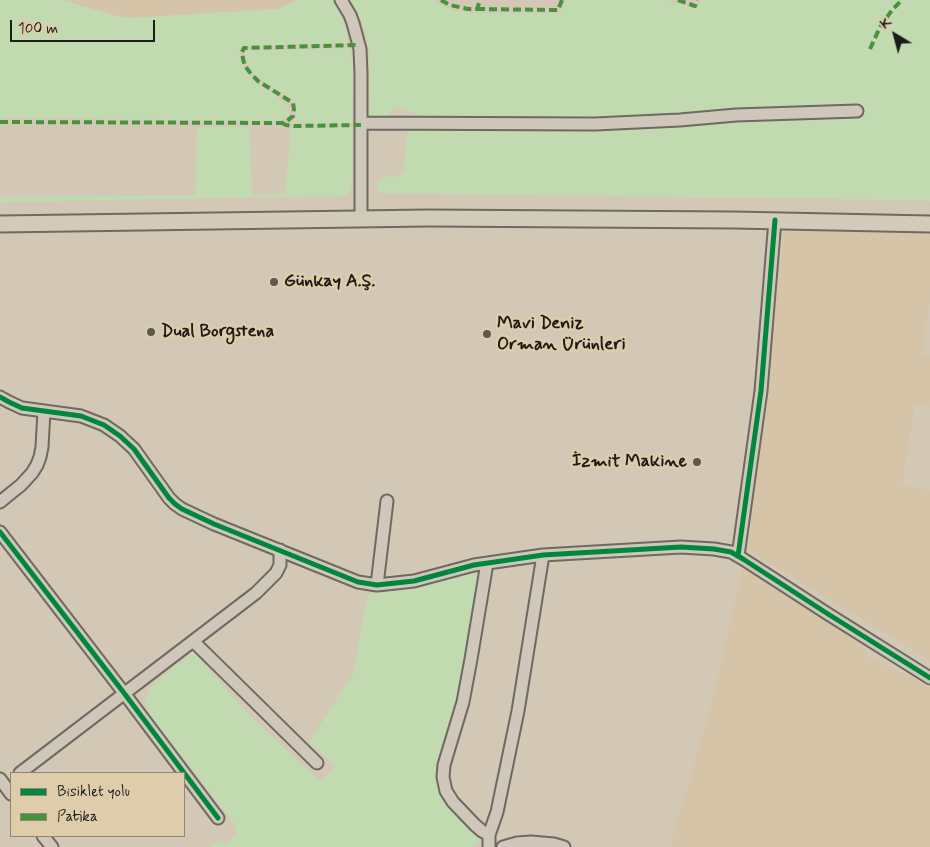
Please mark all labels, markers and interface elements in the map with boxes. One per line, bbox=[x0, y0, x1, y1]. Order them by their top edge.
scale bar bbox=[12, 10, 158, 42]
north arrow bbox=[870, 10, 920, 60]
text: K bbox=[877, 13, 895, 33]
text: 100 m bbox=[18, 19, 58, 39]
place label: Günkay A.Ş. bbox=[284, 271, 375, 293]
marker: Günkay A.Ş. bbox=[268, 276, 280, 288]
place label: Mavi Deniz Orman Ürünleri bbox=[497, 313, 626, 356]
place label: Dual Borgstena bbox=[161, 321, 274, 343]
marker: Dual Borgstena bbox=[145, 326, 157, 338]
marker: Mavi Deniz Orman Ürünleri bbox=[481, 328, 493, 340]
place label: İzmit Makine bbox=[572, 451, 687, 473]
marker: İzmit Makine bbox=[691, 456, 703, 468]
legend bbox=[10, 772, 185, 837]
text: Bisiklet yolu bbox=[57, 782, 130, 802]
text: Patika bbox=[57, 807, 98, 827]

